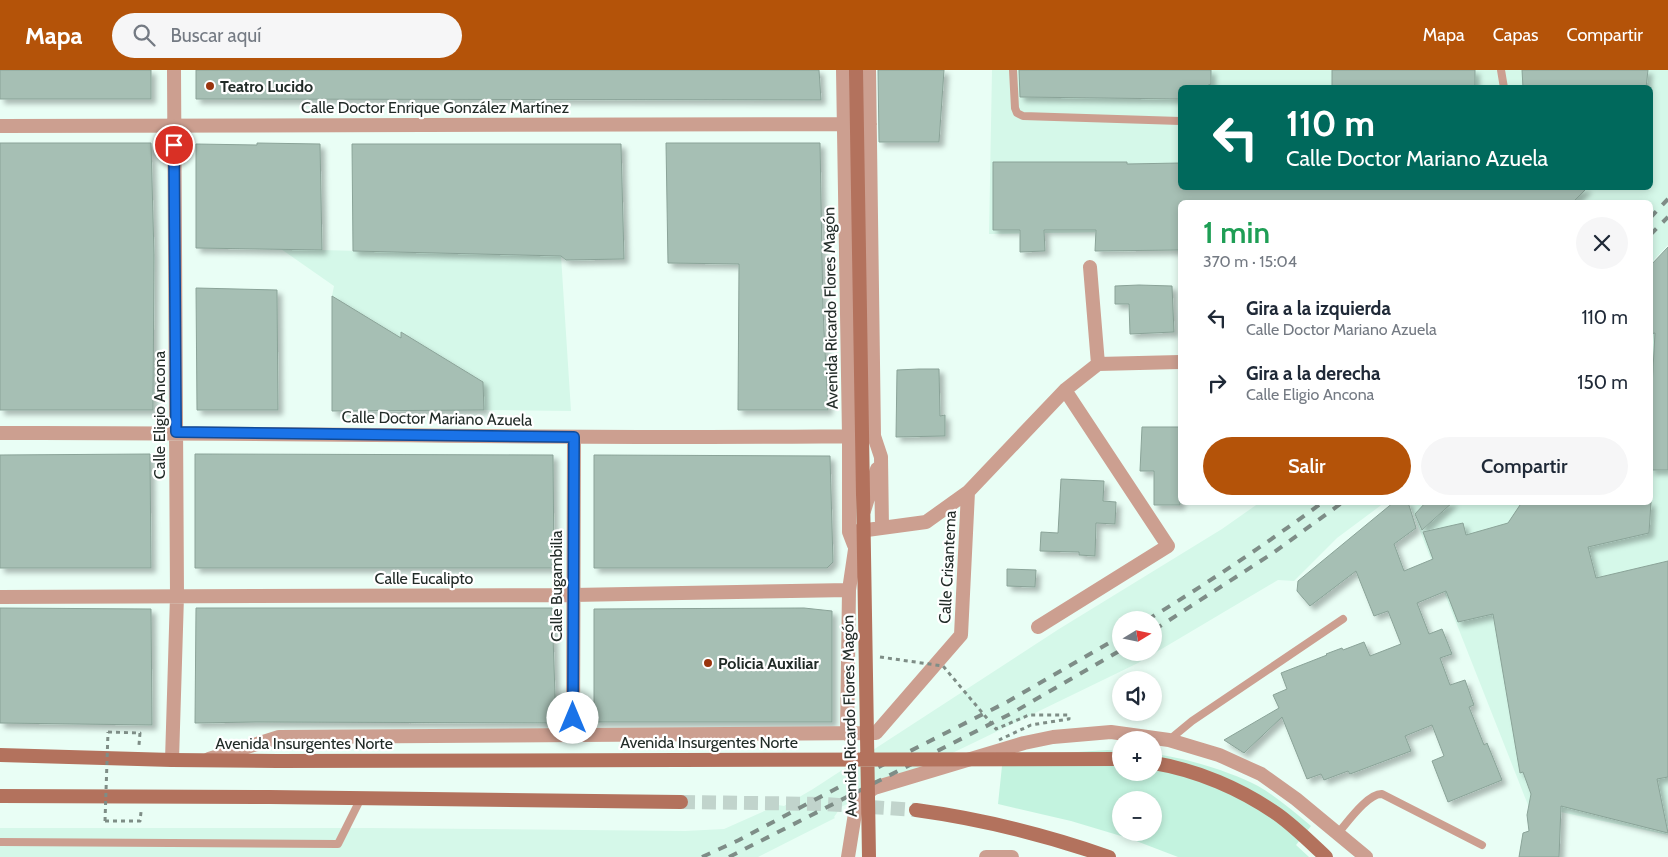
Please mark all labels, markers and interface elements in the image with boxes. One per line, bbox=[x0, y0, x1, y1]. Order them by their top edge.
search box bbox=[112, 13, 462, 58]
text: Mapa bbox=[25, 21, 82, 50]
icon: search bbox=[130, 21, 158, 49]
text: Buscar aquí bbox=[170, 24, 261, 47]
text: Mapa bbox=[1423, 24, 1465, 46]
text: Capas bbox=[1493, 24, 1539, 46]
text: Compartir bbox=[1567, 24, 1643, 46]
place label: Teatro Lucido bbox=[220, 77, 313, 96]
marker: Teatro Lucido bbox=[204, 80, 216, 92]
street label: Calle Doctor Enrique González Martínez bbox=[301, 98, 570, 117]
text: 110 m bbox=[1286, 102, 1375, 145]
icon: left bbox=[1203, 105, 1268, 170]
pin bbox=[153, 124, 195, 166]
icon: arrive bbox=[160, 131, 188, 159]
text: Calle Doctor Mariano Azuela bbox=[1286, 145, 1548, 172]
street label: Avenida Ricardo Flores Magón bbox=[819, 207, 842, 409]
text: 1 min bbox=[1203, 214, 1270, 251]
button: close bbox=[1576, 217, 1628, 269]
text: 370 m · 15:04 bbox=[1203, 252, 1297, 271]
text: Gira a la izquierda bbox=[1246, 297, 1391, 320]
icon: left bbox=[1203, 304, 1231, 332]
text: 110 m bbox=[1581, 306, 1628, 329]
text: Calle Doctor Mariano Azuela bbox=[1246, 320, 1437, 339]
street label: Calle Eligio Ancona bbox=[150, 351, 169, 479]
text: Gira a la derecha bbox=[1246, 362, 1381, 385]
icon: right bbox=[1203, 369, 1231, 397]
text: 150 m bbox=[1577, 371, 1628, 394]
text: Calle Eligio Ancona bbox=[1246, 385, 1374, 404]
street label: Calle Doctor Mariano Azuela bbox=[342, 407, 533, 430]
button: Salir bbox=[1203, 437, 1411, 495]
button: Compartir bbox=[1421, 437, 1628, 495]
street label: Calle Crisantema bbox=[935, 510, 960, 624]
street label: Calle Bugambilia bbox=[547, 530, 566, 642]
street label: Calle Eucalipto bbox=[375, 569, 474, 588]
north arrow bbox=[1112, 611, 1162, 661]
map controls bbox=[1112, 611, 1162, 841]
street label: Avenida Ricardo Flores Magón bbox=[838, 615, 861, 817]
place label: Policia Auxiliar bbox=[718, 654, 819, 673]
marker: Policia Auxiliar bbox=[702, 657, 714, 669]
button: sound bbox=[1112, 671, 1162, 721]
position arrow bbox=[546, 691, 598, 743]
button: + bbox=[1112, 731, 1162, 781]
street label: Avenida Insurgentes Norte bbox=[620, 733, 798, 752]
street label: Avenida Insurgentes Norte bbox=[215, 734, 393, 753]
button: − bbox=[1112, 791, 1162, 841]

